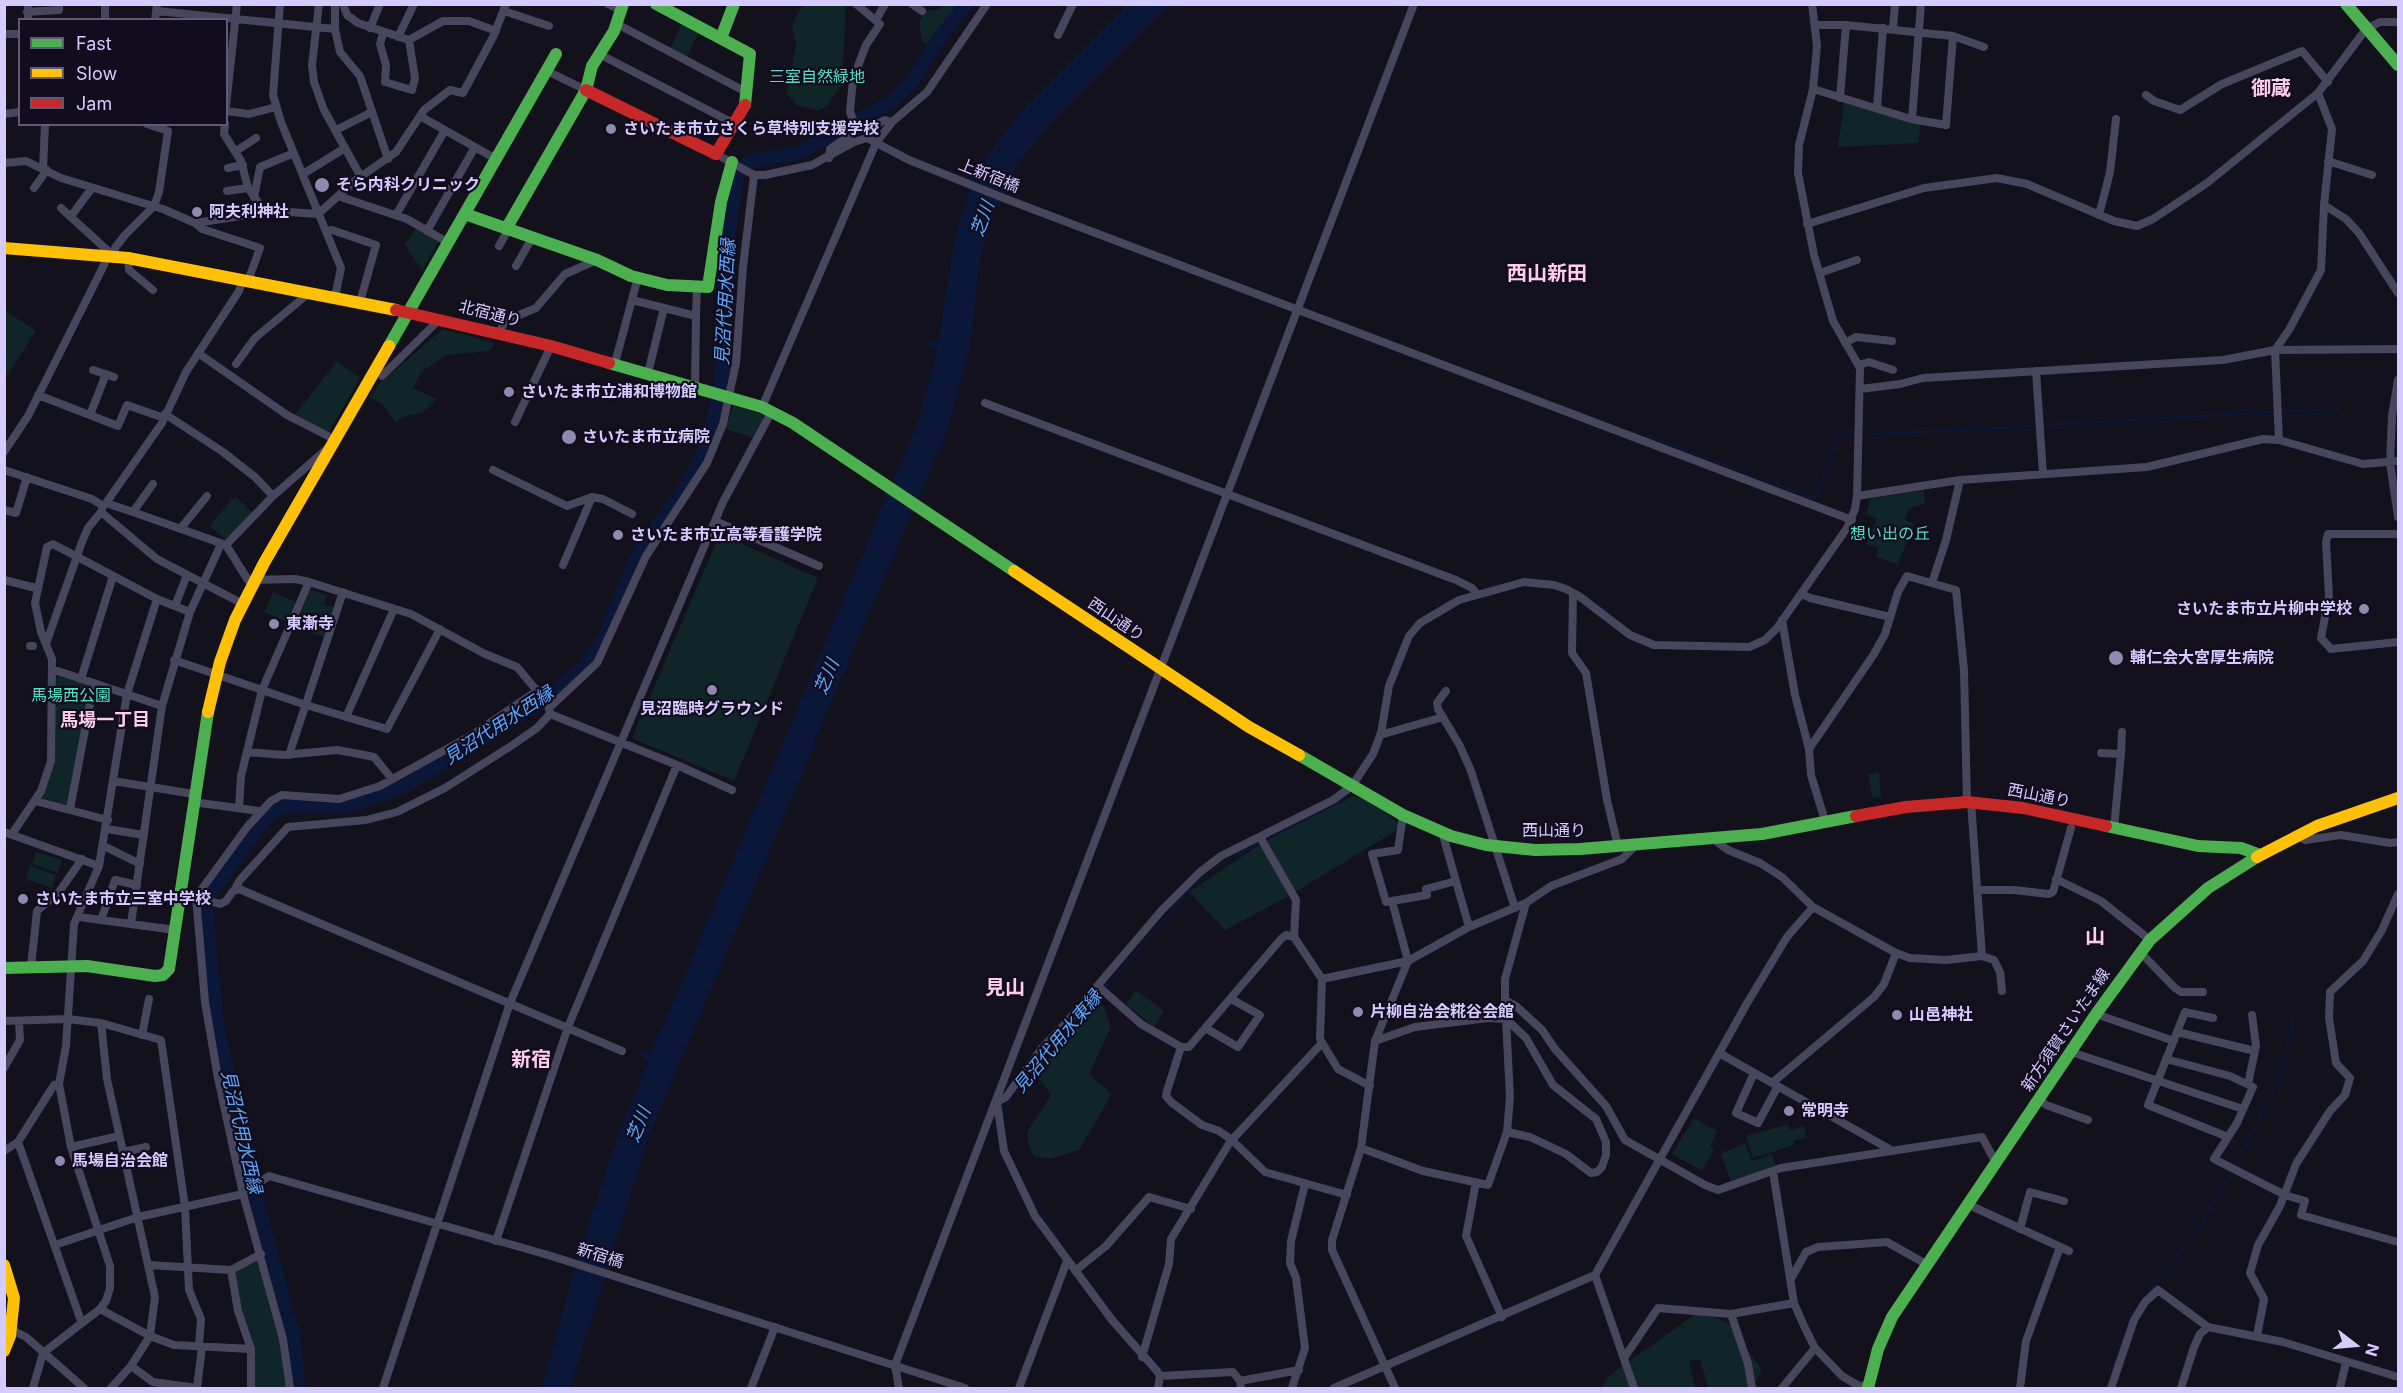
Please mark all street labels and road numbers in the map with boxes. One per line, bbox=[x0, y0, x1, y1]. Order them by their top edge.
street label: 上新宿橋 bbox=[956, 155, 1022, 197]
street label: 北宿通り bbox=[457, 297, 523, 331]
street label: 西山通り bbox=[1084, 594, 1148, 646]
street label: 西山通り bbox=[2006, 780, 2072, 812]
street label: 西山通り bbox=[1522, 821, 1586, 841]
street label: 新方須賀さいたま線 bbox=[2018, 965, 2114, 1095]
street label: 新宿橋 bbox=[574, 1240, 626, 1272]

